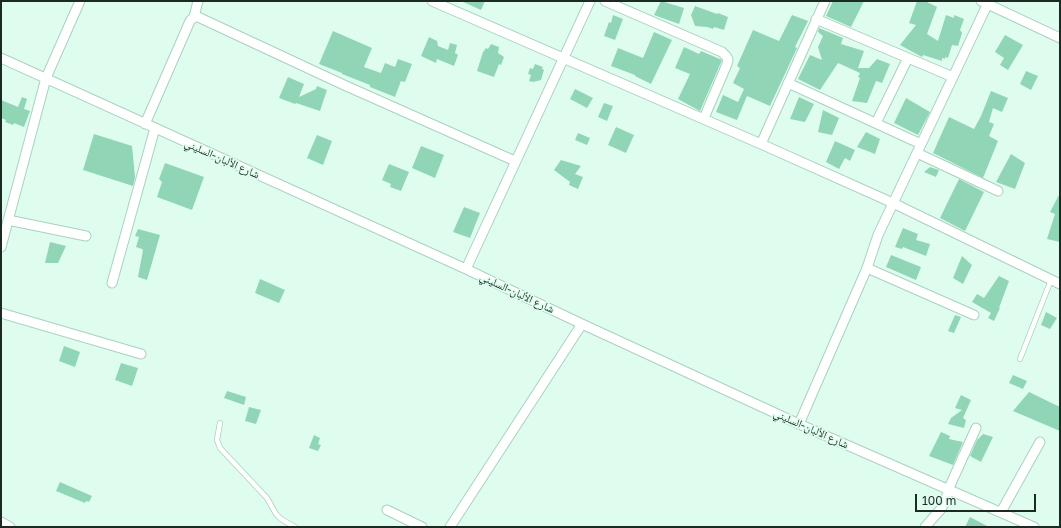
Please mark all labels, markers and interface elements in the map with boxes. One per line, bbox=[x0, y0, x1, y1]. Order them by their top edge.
street label: شارع الألبان-السليني bbox=[183, 137, 261, 181]
street label: شارع الألبان-السليني bbox=[478, 270, 556, 316]
street label: شارع الألبان-السليني bbox=[772, 407, 850, 451]
scale bar bbox=[917, 486, 1038, 512]
text: 100 m bbox=[922, 493, 956, 508]

